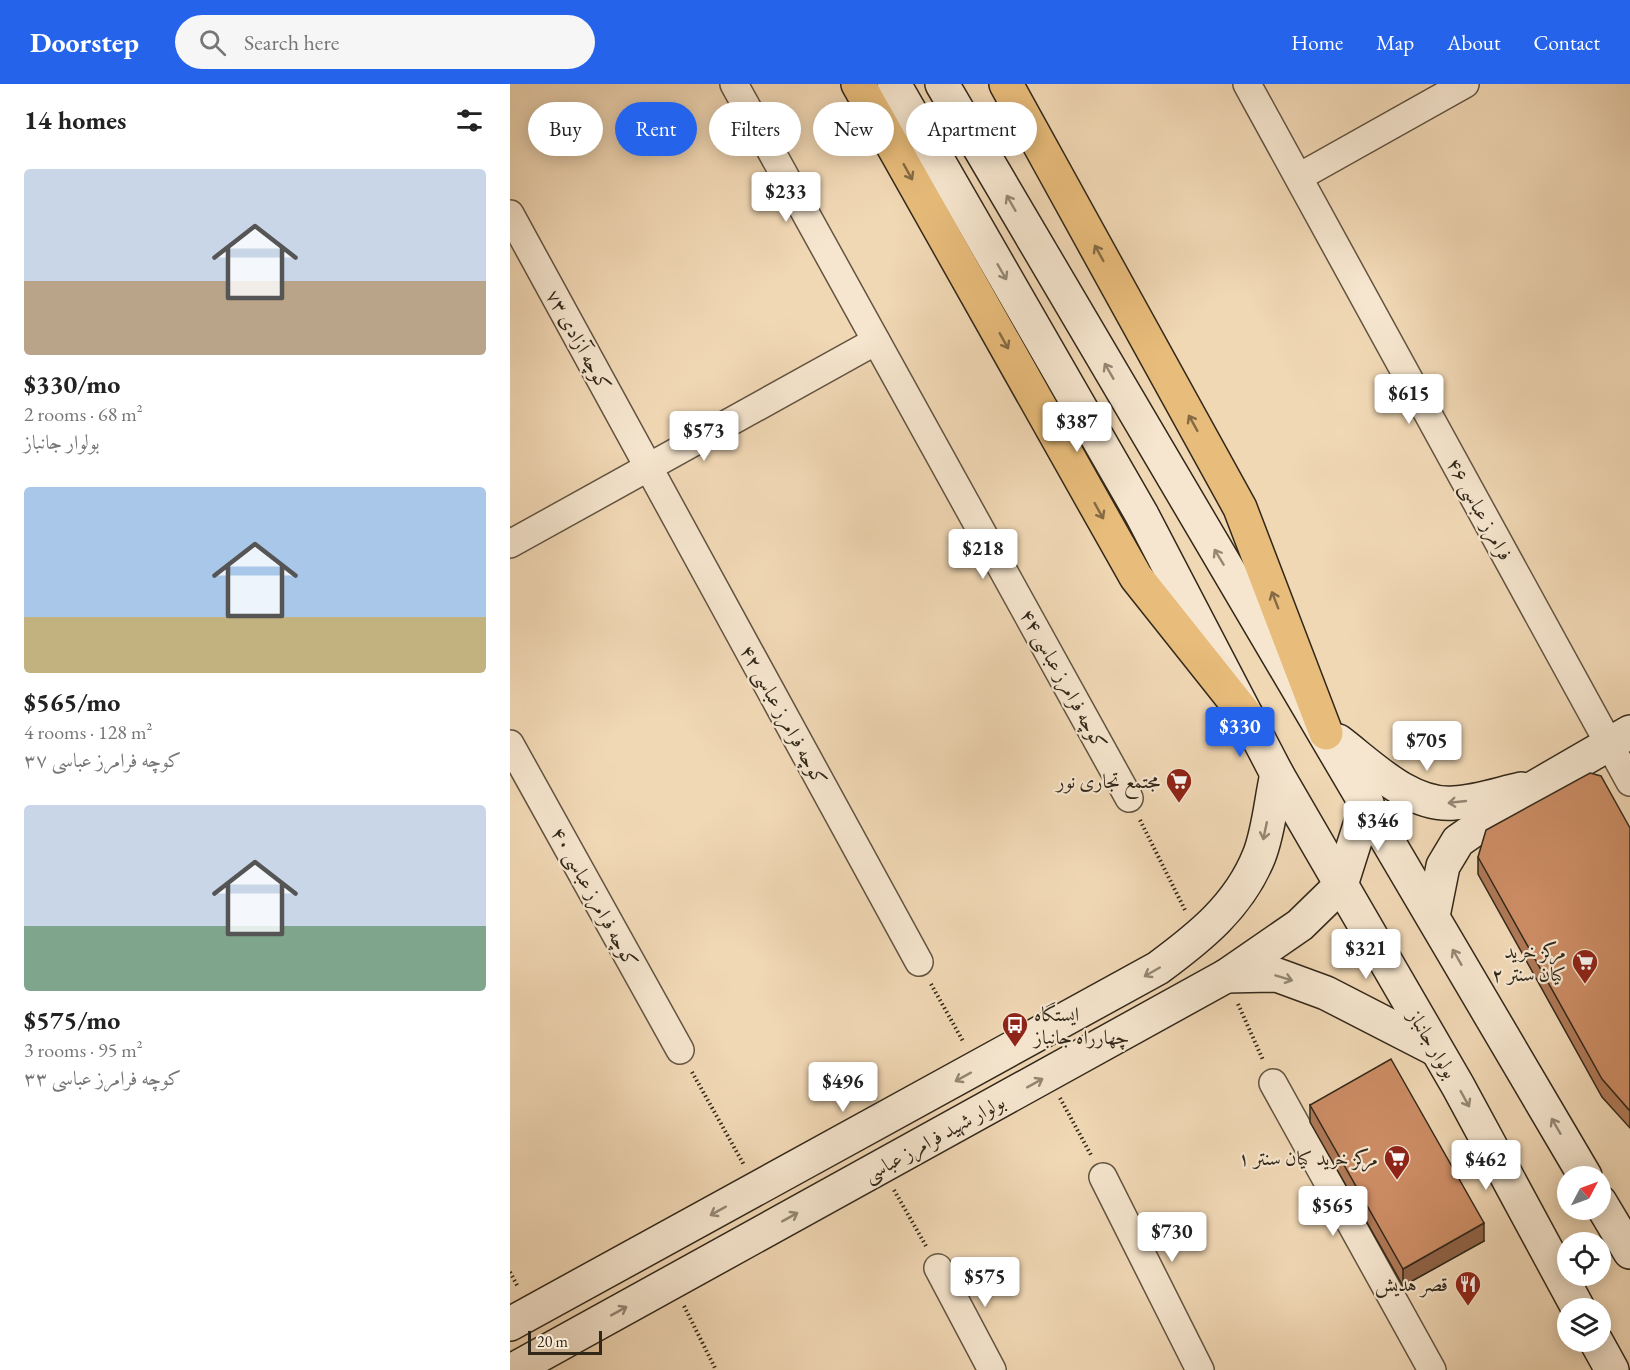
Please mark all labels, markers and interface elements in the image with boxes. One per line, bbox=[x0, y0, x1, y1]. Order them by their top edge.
search box bbox=[175, 15, 595, 69]
text: Doorstep bbox=[30, 24, 139, 60]
icon: search bbox=[196, 26, 229, 59]
text: Search here bbox=[244, 28, 339, 57]
text: Home bbox=[1291, 29, 1343, 56]
text: Map bbox=[1376, 29, 1414, 56]
text: About bbox=[1447, 29, 1500, 56]
text: Contact bbox=[1533, 29, 1600, 56]
chip: Buy bbox=[528, 102, 603, 156]
chip: Rent bbox=[615, 102, 697, 156]
chip: Filters bbox=[709, 102, 801, 156]
chip: New bbox=[813, 102, 894, 156]
chip: Apartment bbox=[906, 102, 1037, 156]
text: 14 homes bbox=[24, 103, 126, 137]
icon: filters bbox=[453, 104, 486, 137]
one-way arrow bbox=[902, 163, 914, 180]
pin: $233 bbox=[750, 172, 822, 223]
text: $233 bbox=[766, 178, 806, 204]
one-way arrow bbox=[1004, 195, 1016, 212]
icon: home bbox=[201, 208, 309, 316]
one-way arrow bbox=[1093, 244, 1104, 262]
one-way arrow bbox=[996, 263, 1008, 280]
street label: کوچه آزادی ۷۳ bbox=[540, 285, 618, 396]
one-way arrow bbox=[998, 332, 1010, 349]
one-way arrow bbox=[1103, 363, 1115, 380]
text: $330/mo bbox=[24, 367, 120, 401]
pin: $615 bbox=[1373, 374, 1445, 425]
text: $615 bbox=[1389, 380, 1429, 406]
text: 2 rooms · 68 m² bbox=[24, 401, 143, 427]
pin: $387 bbox=[1041, 402, 1113, 453]
text: $387 bbox=[1057, 408, 1097, 434]
pin: $573 bbox=[668, 411, 740, 462]
one-way arrow bbox=[1187, 415, 1198, 433]
text: $573 bbox=[684, 417, 724, 443]
text: بولوار جانباز bbox=[24, 429, 100, 455]
street label: فرامرز عباسی ۴۶ bbox=[1439, 453, 1519, 566]
one-way arrow bbox=[1094, 502, 1106, 519]
icon: home bbox=[201, 526, 309, 634]
pin: $218 bbox=[947, 529, 1019, 580]
text: $218 bbox=[963, 535, 1003, 561]
one-way arrow bbox=[1213, 549, 1225, 566]
one-way arrow bbox=[1269, 591, 1280, 610]
street label: کوچه فرامرز عباسی ۴۴ bbox=[1013, 604, 1113, 755]
street label: کوچه فرامرز عباسی ۴۲ bbox=[733, 640, 833, 791]
text: $565/mo bbox=[24, 685, 120, 719]
pin: $330 bbox=[1204, 707, 1276, 758]
text: $330 bbox=[1220, 713, 1260, 739]
text: 4 rooms · 128 m² bbox=[24, 719, 152, 745]
pin: $705 bbox=[1391, 721, 1463, 772]
text: $705 bbox=[1407, 727, 1447, 753]
text: کوچه فرامرز عباسی ۳۷ bbox=[24, 747, 181, 773]
supermarket icon: مجتمع تجاری نور bbox=[1164, 766, 1194, 804]
place label: مجتمع تجاری نور bbox=[1055, 768, 1160, 799]
one-way arrow bbox=[1448, 797, 1467, 808]
pin: $346 bbox=[1342, 801, 1414, 852]
text: $346 bbox=[1358, 807, 1398, 833]
street label: کوچه فرامرز عباسی ۴۰ bbox=[544, 822, 644, 973]
one-way arrow bbox=[1258, 822, 1270, 841]
icon: home bbox=[201, 844, 309, 952]
pin: $321 bbox=[1330, 929, 1402, 980]
text: $321 bbox=[1346, 935, 1386, 961]
place label: مرکز خرید کیان سنتر ۲ bbox=[1492, 938, 1566, 987]
supermarket icon: مرکز خرید کیان سنتر ۲ bbox=[1570, 947, 1600, 985]
one-way arrow bbox=[1451, 949, 1463, 966]
one-way arrow bbox=[1144, 966, 1161, 978]
one-way arrow bbox=[1274, 973, 1293, 984]
place label: ایستگاه چهارراه جانباز bbox=[1032, 1001, 1129, 1050]
text: $575/mo bbox=[24, 1003, 120, 1037]
street label: بولوار جانباز bbox=[1401, 1003, 1464, 1083]
bus stop icon: ایستگاه چهارراه جانباز bbox=[1000, 1010, 1030, 1048]
text: 3 rooms · 95 m² bbox=[24, 1037, 143, 1063]
pin: $496 bbox=[807, 1062, 879, 1113]
text: کوچه فرامرز عباسی ۳۳ bbox=[24, 1065, 181, 1091]
text: $496 bbox=[823, 1068, 863, 1094]
one-way arrow bbox=[955, 1071, 972, 1083]
one-way arrow bbox=[1025, 1077, 1043, 1088]
street label: بولوار شهید فرامرز عباسی bbox=[859, 1088, 1010, 1189]
one-way arrow bbox=[1460, 1090, 1471, 1108]
one-way arrow bbox=[1550, 1117, 1561, 1135]
pin: $462 bbox=[1450, 1140, 1522, 1191]
supermarket icon: مرکز خرید کیان سنتر ۱ bbox=[1382, 1143, 1412, 1181]
place label: مرکز خرید کیان سنتر ۱ bbox=[1238, 1145, 1378, 1172]
text: $462 bbox=[1466, 1146, 1506, 1172]
north arrow bbox=[1557, 1166, 1611, 1220]
map controls bbox=[1557, 1166, 1611, 1352]
pin: $565 bbox=[1297, 1186, 1369, 1237]
text: $565 bbox=[1313, 1192, 1353, 1218]
one-way arrow bbox=[710, 1205, 727, 1217]
one-way arrow bbox=[781, 1211, 798, 1223]
pin: $730 bbox=[1136, 1212, 1208, 1263]
text: $730 bbox=[1152, 1218, 1192, 1244]
button: locate bbox=[1557, 1232, 1611, 1286]
pin: $575 bbox=[949, 1257, 1021, 1308]
text: $575 bbox=[965, 1263, 1005, 1289]
restaurant icon: قصر هدیش bbox=[1453, 1269, 1483, 1307]
place label: قصر هدیش bbox=[1375, 1271, 1448, 1298]
button: layers bbox=[1557, 1298, 1611, 1352]
one-way arrow bbox=[610, 1305, 627, 1317]
scale bar bbox=[528, 1328, 602, 1356]
text: 20 m bbox=[537, 1331, 568, 1352]

